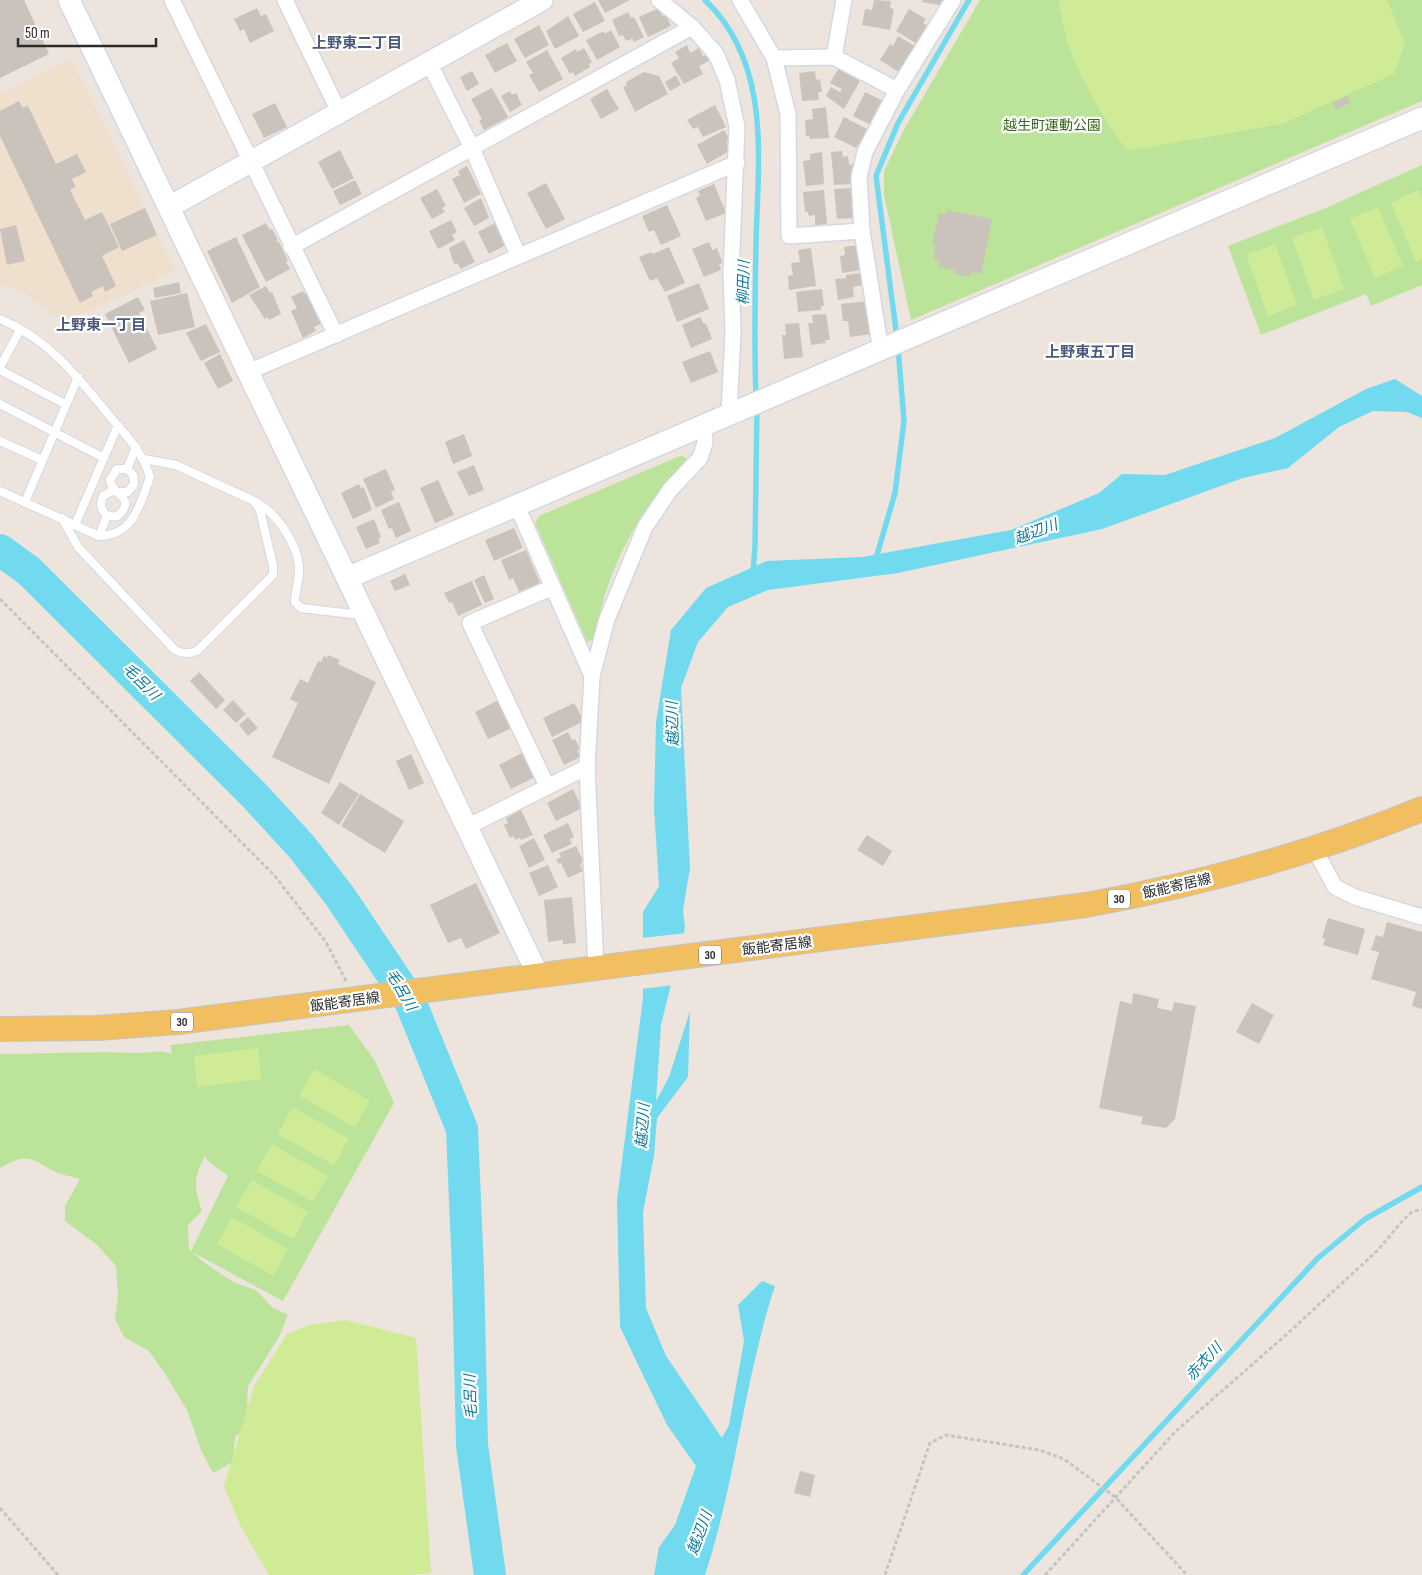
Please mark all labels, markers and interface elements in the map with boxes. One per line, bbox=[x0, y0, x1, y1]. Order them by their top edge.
scale bar bbox=[18, 15, 155, 47]
text: 50 m bbox=[25, 24, 50, 43]
district label: 上野東二丁目 bbox=[312, 34, 402, 53]
park label: 越生町運動公園 bbox=[1003, 117, 1101, 134]
water label: 柳田川 bbox=[734, 258, 754, 306]
district label: 上野東一丁目 bbox=[56, 316, 146, 335]
district label: 上野東五丁目 bbox=[1045, 343, 1135, 362]
water label: 越辺川 bbox=[1012, 515, 1062, 549]
water label: 毛呂川 bbox=[118, 659, 165, 706]
water label: 越辺川 bbox=[663, 699, 683, 747]
street label: 飯能寄居線 bbox=[1141, 870, 1213, 902]
road number: 30 bbox=[1108, 890, 1130, 909]
street label: 飯能寄居線 bbox=[741, 933, 813, 959]
road number: 30 bbox=[699, 946, 721, 964]
water label: 毛呂川 bbox=[382, 966, 421, 1016]
street label: 飯能寄居線 bbox=[309, 989, 381, 1015]
road number: 30 bbox=[171, 1012, 193, 1032]
water label: 越辺川 bbox=[632, 1101, 654, 1149]
water label: 赤衣川 bbox=[1182, 1338, 1228, 1385]
water label: 毛呂川 bbox=[461, 1372, 481, 1420]
water label: 越辺川 bbox=[683, 1507, 717, 1557]

